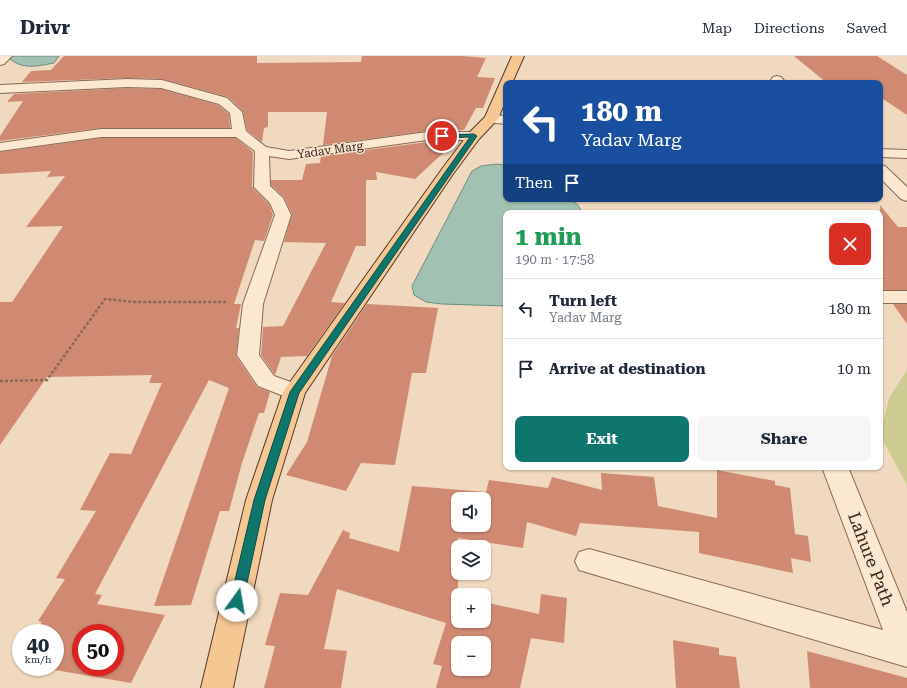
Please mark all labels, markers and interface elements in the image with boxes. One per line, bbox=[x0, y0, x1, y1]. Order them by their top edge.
text: Drivr bbox=[20, 16, 70, 39]
text: Map bbox=[702, 20, 732, 36]
text: Directions bbox=[754, 20, 824, 36]
text: Saved bbox=[846, 20, 887, 36]
text: 180 m bbox=[581, 95, 662, 128]
icon: left bbox=[515, 96, 567, 148]
pin bbox=[425, 119, 459, 153]
icon: arrive bbox=[431, 125, 453, 147]
text: Yadav Marg bbox=[581, 129, 681, 150]
street label: Yadav Marg bbox=[296, 138, 364, 162]
icon: arrive bbox=[561, 172, 583, 194]
text: Then bbox=[515, 174, 553, 192]
text: 1 min bbox=[515, 223, 582, 251]
button: close bbox=[829, 223, 871, 265]
text: 190 m · 17:58 bbox=[515, 252, 594, 267]
text: Turn left bbox=[549, 292, 617, 310]
icon: left bbox=[515, 298, 537, 320]
text: 180 m bbox=[828, 300, 871, 318]
text: Yadav Marg bbox=[549, 310, 622, 325]
icon: arrive bbox=[515, 358, 537, 380]
text: Arrive at destination bbox=[549, 360, 705, 378]
text: 10 m bbox=[837, 360, 871, 378]
button: Exit bbox=[515, 416, 689, 462]
button: Share bbox=[697, 416, 871, 462]
map controls bbox=[451, 492, 491, 676]
button: sound bbox=[451, 492, 491, 532]
street label: Lahure Path bbox=[844, 509, 898, 609]
button: layers bbox=[451, 540, 491, 580]
position arrow bbox=[216, 580, 258, 622]
button: + bbox=[451, 588, 491, 628]
speed limit sign: 50 bbox=[72, 624, 124, 676]
text: 40 bbox=[27, 633, 49, 657]
button: − bbox=[451, 636, 491, 676]
text: km/h bbox=[25, 654, 51, 665]

